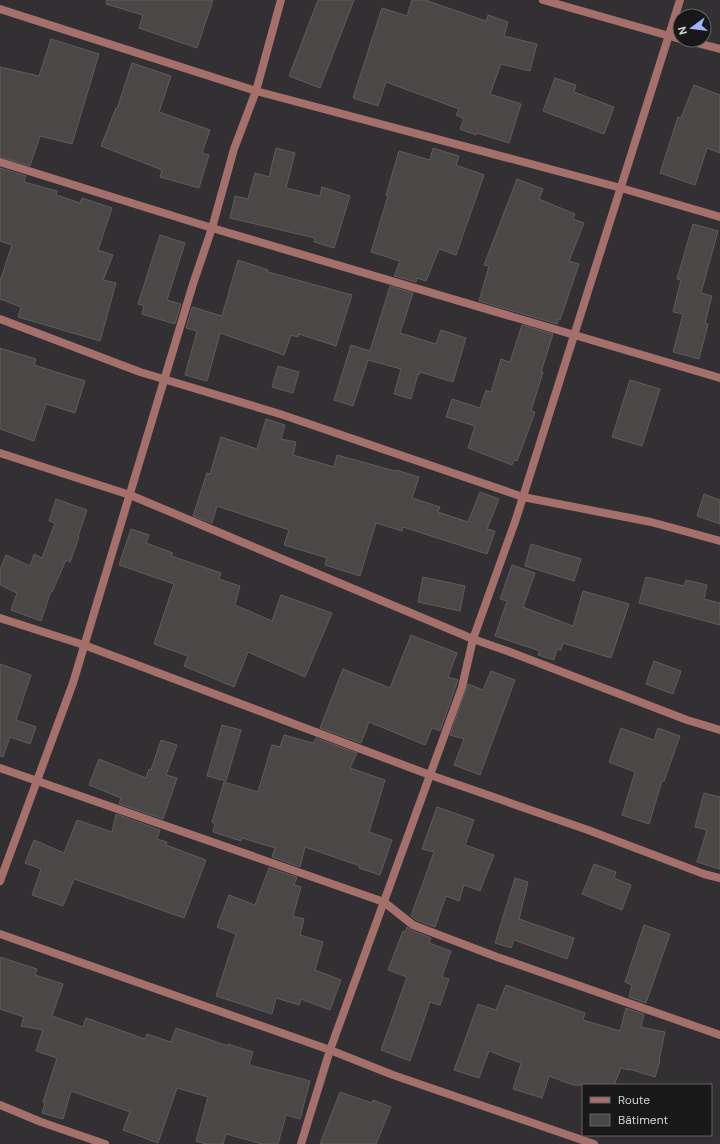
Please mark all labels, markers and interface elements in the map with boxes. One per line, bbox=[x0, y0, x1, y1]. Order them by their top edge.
north arrow bbox=[672, 8, 712, 48]
text: N bbox=[675, 25, 690, 36]
legend bbox=[582, 1084, 712, 1136]
text: Route bbox=[618, 1092, 650, 1108]
text: Bâtiment bbox=[618, 1112, 669, 1128]

